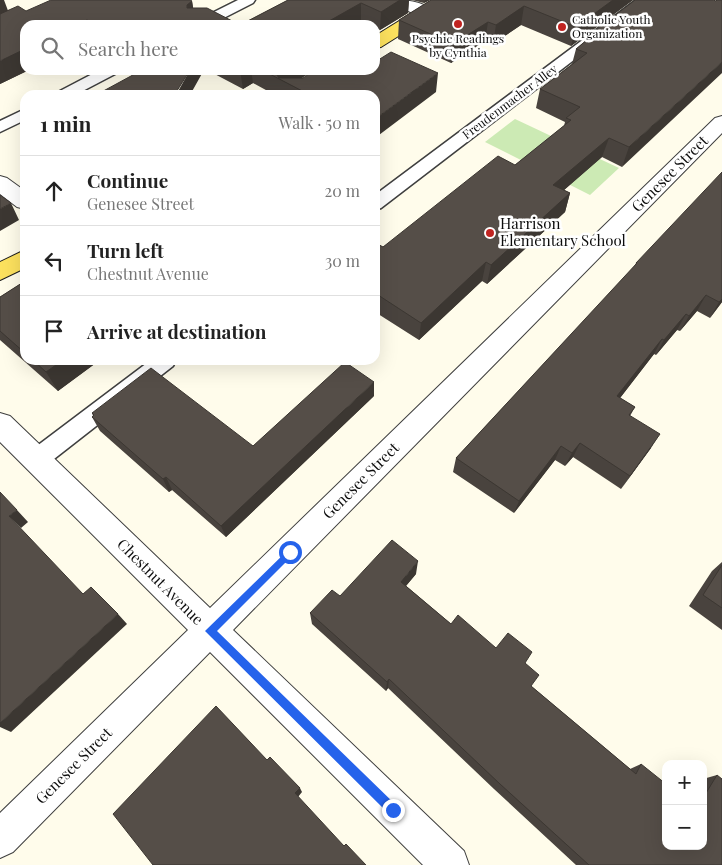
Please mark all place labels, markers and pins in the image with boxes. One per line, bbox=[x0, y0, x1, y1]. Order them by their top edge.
place label: Catholic Youth Organization bbox=[572, 11, 651, 41]
marker: Psychic Readings by Cynthia bbox=[452, 18, 464, 30]
marker: Catholic Youth Organization bbox=[556, 21, 568, 33]
place label: Psychic Readings by Cynthia bbox=[412, 30, 504, 60]
place label: Harrison Elementary School bbox=[500, 213, 626, 250]
marker: Harrison Elementary School bbox=[484, 227, 496, 239]

